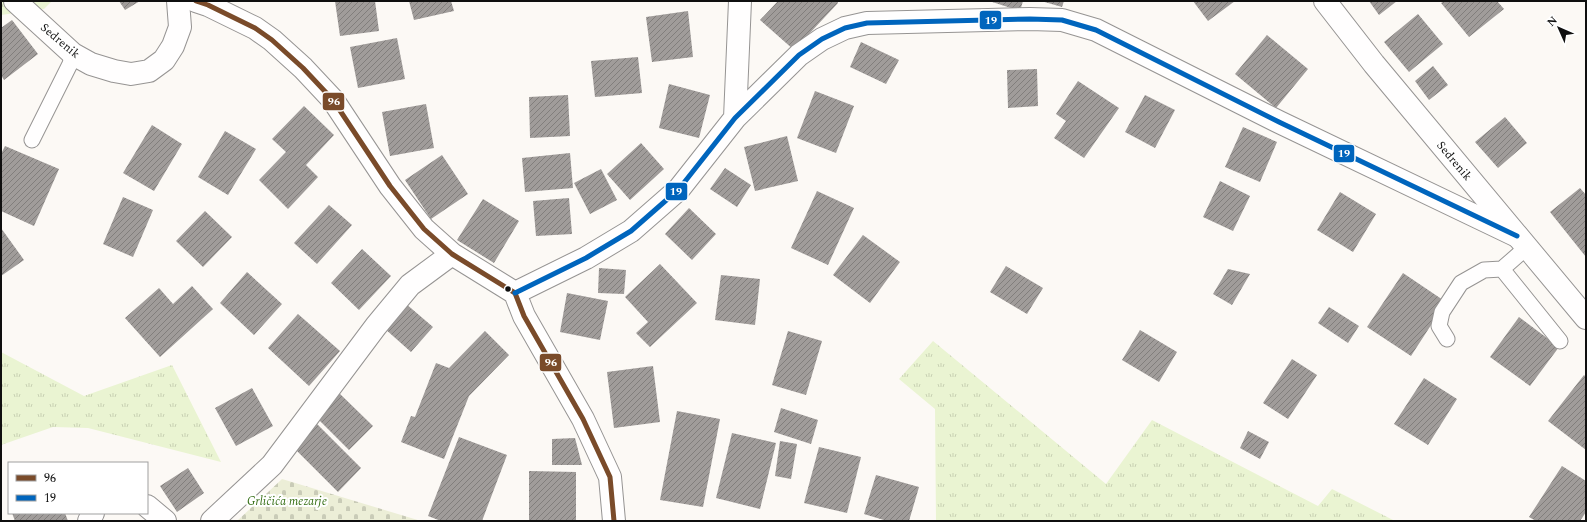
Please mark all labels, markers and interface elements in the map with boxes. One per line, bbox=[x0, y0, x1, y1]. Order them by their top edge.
north arrow bbox=[1539, 8, 1579, 48]
line badge: 19 bbox=[979, 10, 1002, 30]
text: 19 bbox=[985, 12, 997, 29]
text: N bbox=[1543, 12, 1561, 30]
street label: Sedrenik bbox=[36, 19, 84, 64]
line badge: 96 bbox=[322, 92, 345, 111]
text: 96 bbox=[328, 93, 340, 110]
street label: Sedrenik bbox=[1432, 137, 1477, 185]
line badge: 19 bbox=[1333, 144, 1355, 163]
text: 19 bbox=[1338, 145, 1350, 162]
line badge: 19 bbox=[665, 182, 688, 201]
text: 19 bbox=[670, 183, 682, 200]
unlabelled marker bbox=[503, 284, 513, 294]
line badge: 96 bbox=[539, 353, 562, 372]
text: 96 bbox=[545, 354, 557, 371]
legend bbox=[8, 462, 148, 514]
text: 96 bbox=[44, 469, 56, 488]
text: 19 bbox=[44, 489, 56, 508]
park label: Grličića mezarje bbox=[247, 492, 327, 511]

